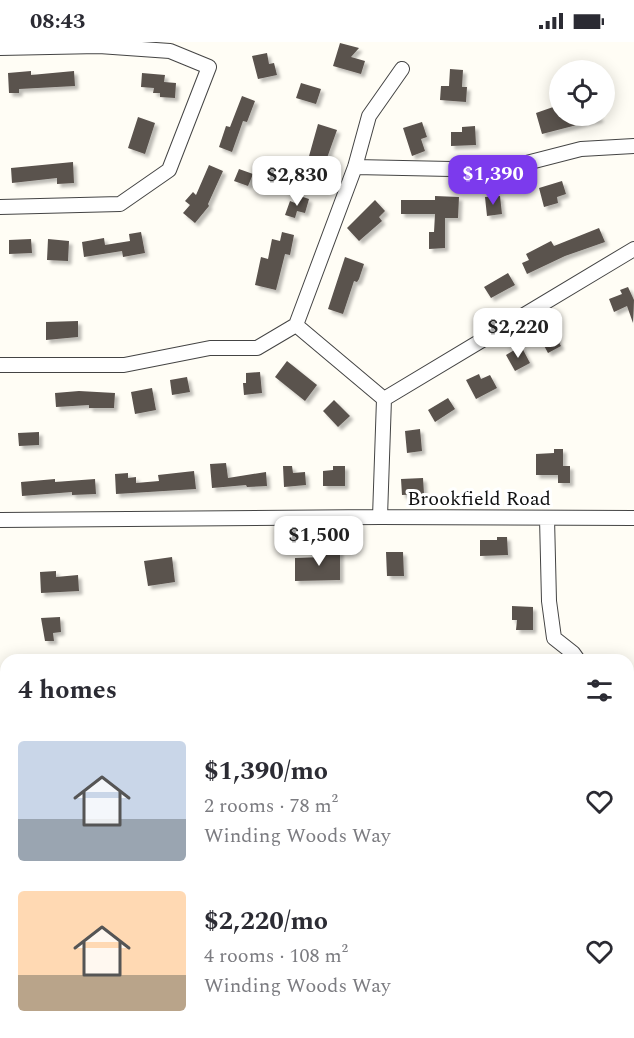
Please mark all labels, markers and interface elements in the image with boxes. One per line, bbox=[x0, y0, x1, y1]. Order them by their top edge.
text: 08:43 bbox=[30, 5, 85, 38]
map controls bbox=[549, 60, 615, 126]
button: locate bbox=[549, 60, 615, 126]
pin: $1,390 bbox=[444, 155, 542, 206]
pin: $2,830 bbox=[248, 156, 346, 207]
text: $1,390 bbox=[462, 159, 524, 189]
text: $2,830 bbox=[266, 160, 328, 190]
pin: $2,220 bbox=[469, 308, 567, 359]
text: $2,220 bbox=[487, 312, 549, 342]
street label: Brookfield Road bbox=[407, 484, 551, 514]
pin: $1,500 bbox=[270, 516, 368, 567]
text: $1,500 bbox=[288, 520, 350, 550]
text: 4 homes bbox=[18, 670, 117, 710]
icon: filters bbox=[583, 674, 616, 707]
text: $1,390/mo bbox=[204, 751, 328, 791]
icon: home bbox=[66, 765, 138, 837]
icon: heart bbox=[583, 785, 616, 818]
text: 2 rooms · 78 m² bbox=[204, 791, 338, 821]
text: Winding Woods Way bbox=[204, 821, 391, 851]
text: $2,220/mo bbox=[204, 901, 328, 941]
icon: home bbox=[66, 915, 138, 987]
icon: heart bbox=[583, 935, 616, 968]
text: 4 rooms · 108 m² bbox=[204, 941, 348, 971]
text: Winding Woods Way bbox=[204, 971, 391, 1001]

